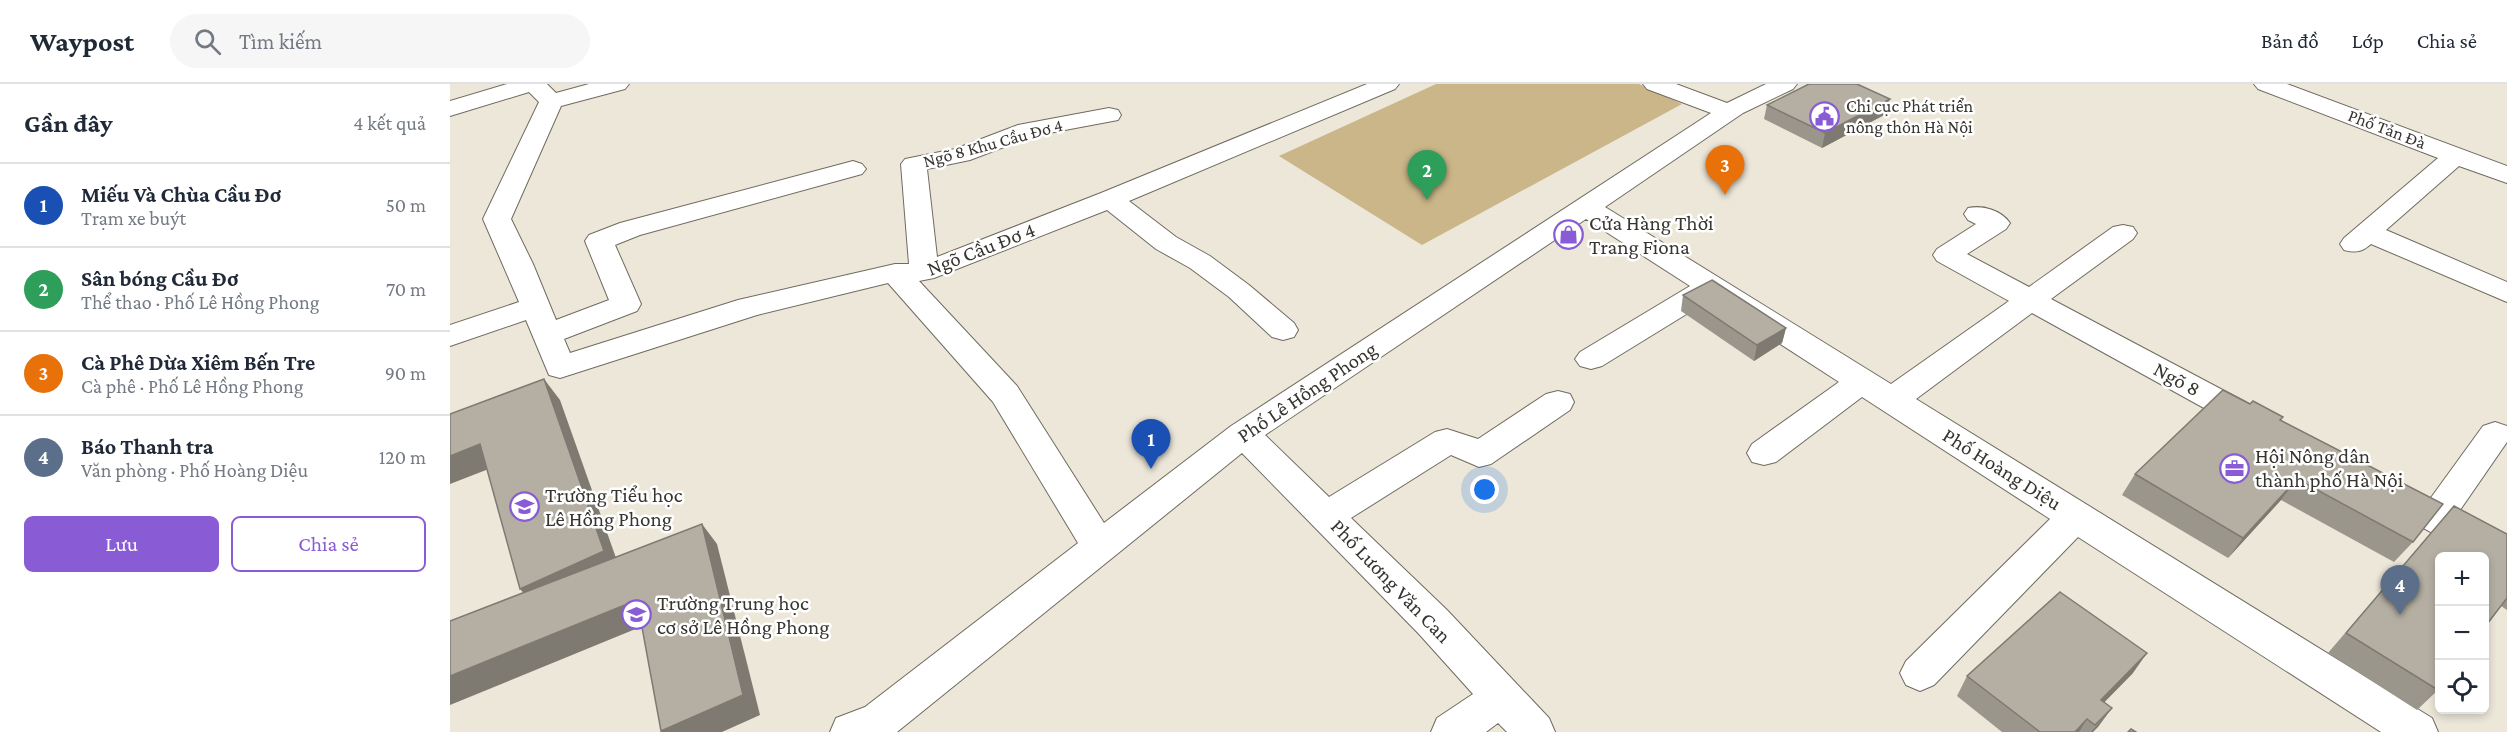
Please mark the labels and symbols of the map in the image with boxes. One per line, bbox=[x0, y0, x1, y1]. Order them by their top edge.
place label: Chi cục Phát triển nông thôn Hà Nội bbox=[1846, 96, 1974, 137]
public building icon: Chi cục Phát triển nông thôn Hà Nội bbox=[1809, 100, 1841, 132]
street label: Phố Tản Đà bbox=[2345, 105, 2429, 153]
street label: Ngõ 8 Khu Cầu Đơ 4 bbox=[921, 115, 1065, 171]
pin: 3 bbox=[1706, 146, 1744, 195]
pin: 2 bbox=[1408, 150, 1446, 200]
place label: Cửa Hàng Thời Trang Fiona bbox=[1589, 211, 1714, 259]
street label: Ngõ Cầu Đơ 4 bbox=[923, 217, 1039, 281]
shop icon: Cửa Hàng Thời Trang Fiona bbox=[1552, 219, 1584, 251]
street label: Phố Lê Hồng Phong bbox=[1233, 336, 1381, 448]
street label: Ngõ 8 bbox=[2150, 357, 2204, 401]
pin: 1 bbox=[1132, 420, 1170, 469]
street label: Phố Hoàng Diệu bbox=[1938, 423, 2066, 515]
place label: Hội Nông dân thành phố Hà Nội bbox=[2255, 444, 2404, 492]
office icon: Hội Nông dân thành phố Hà Nội bbox=[2218, 452, 2250, 484]
your location bbox=[1470, 475, 1499, 504]
place label: Trường Tiểu học Lê Hồng Phong bbox=[545, 483, 683, 531]
school or university icon: Trường Tiểu học Lê Hồng Phong bbox=[508, 491, 540, 523]
street label: Phố Lương Văn Can bbox=[1326, 514, 1456, 648]
pin: 4 bbox=[2380, 566, 2420, 615]
place label: Trường Trung học cơ sở Lê Hồng Phong bbox=[657, 591, 829, 639]
school or university icon: Trường Trung học cơ sở Lê Hồng Phong bbox=[620, 599, 652, 631]

